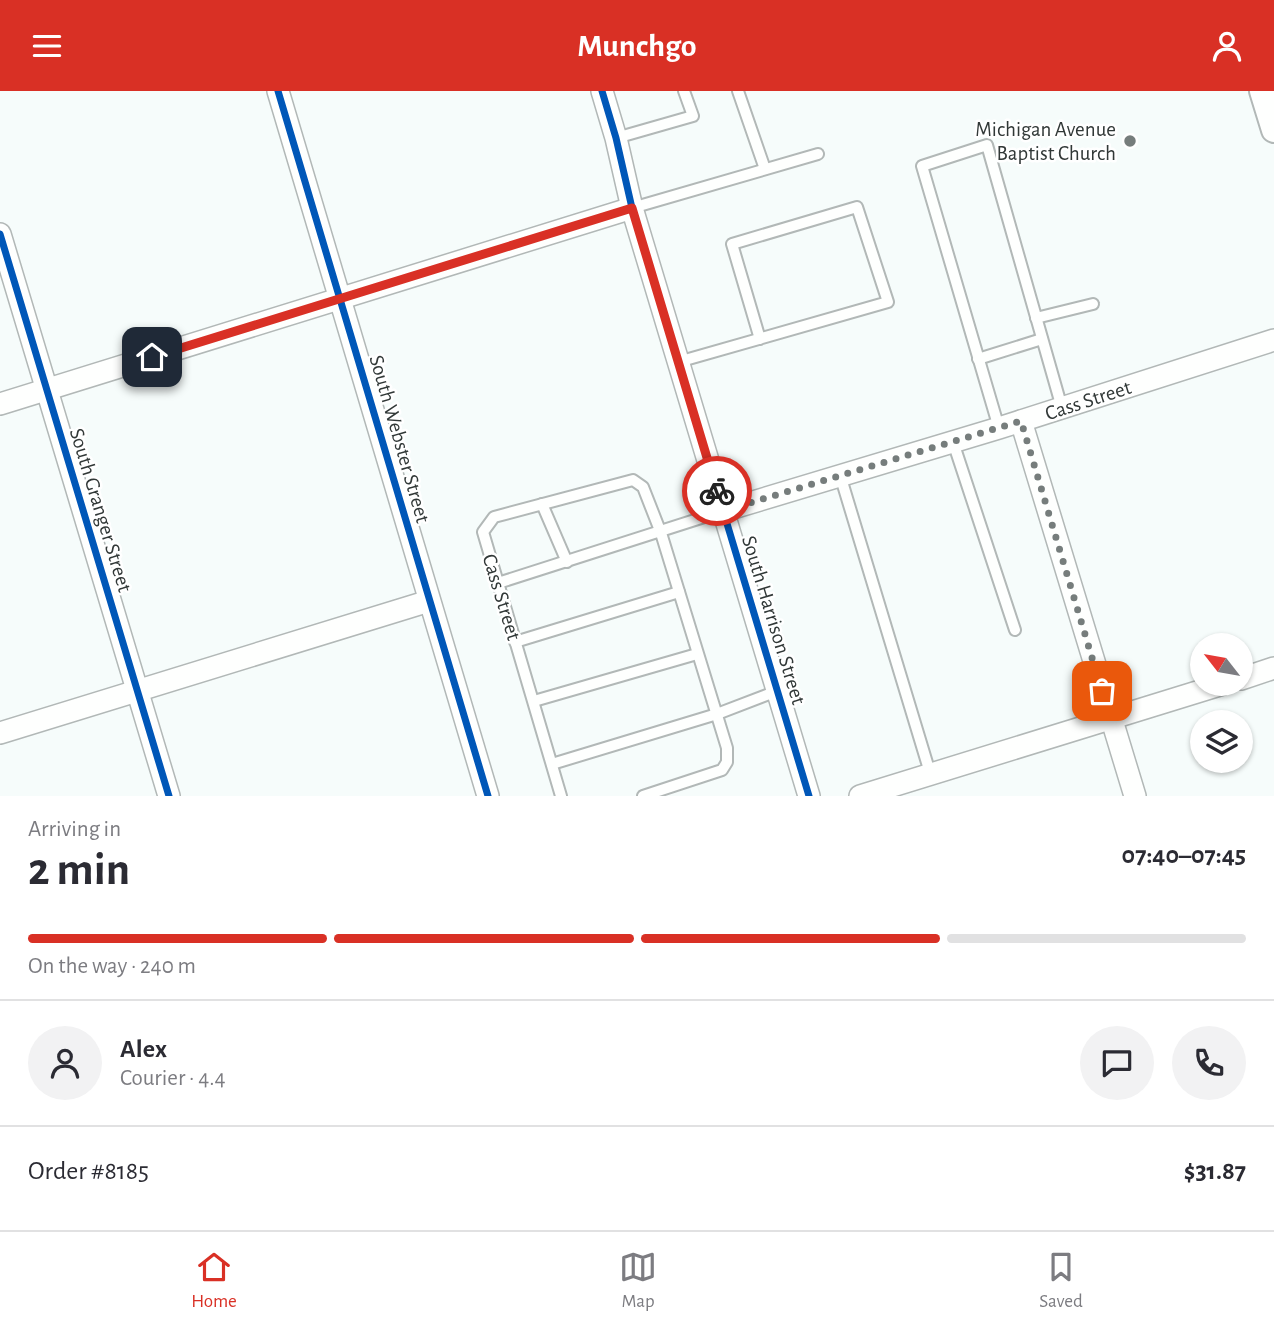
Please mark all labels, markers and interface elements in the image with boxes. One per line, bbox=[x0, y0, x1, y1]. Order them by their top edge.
icon: menu bbox=[28, 27, 66, 65]
icon: person bbox=[1208, 27, 1246, 65]
text: Munchgo bbox=[577, 30, 697, 62]
place label: Michigan Avenue Baptist Church bbox=[975, 119, 1116, 164]
marker: Michigan Avenue Baptist Church bbox=[1122, 133, 1138, 149]
pin bbox=[122, 327, 182, 387]
icon: home bbox=[133, 338, 171, 376]
street label: South Webster Street bbox=[366, 353, 434, 526]
street label: Cass Street bbox=[1043, 377, 1134, 424]
street label: South Granger Street bbox=[66, 426, 136, 595]
courier bbox=[682, 456, 752, 526]
icon: bike bbox=[698, 472, 736, 510]
street label: South Harrison Street bbox=[738, 533, 809, 707]
street label: Cass Street bbox=[478, 551, 525, 643]
north arrow bbox=[1190, 633, 1253, 697]
map controls bbox=[1190, 633, 1253, 773]
pin bbox=[1072, 661, 1132, 721]
icon: bag bbox=[1083, 672, 1121, 710]
button: layers bbox=[1190, 710, 1253, 773]
text: Arriving in bbox=[28, 818, 121, 841]
text: 07:40–07:45 bbox=[1122, 842, 1246, 868]
text: 2 min bbox=[28, 847, 130, 893]
text: On the way · 240 m bbox=[28, 955, 196, 978]
button: person bbox=[28, 1026, 102, 1100]
button: chat bbox=[1080, 1026, 1154, 1100]
button: phone bbox=[1172, 1026, 1246, 1100]
text: Alex bbox=[120, 1036, 167, 1062]
text: Courier · 4.4 bbox=[120, 1067, 226, 1090]
text: Order #8185 bbox=[28, 1158, 149, 1184]
text: $31.87 bbox=[1184, 1158, 1246, 1184]
tab: Home bbox=[191, 1248, 237, 1313]
tab: Map bbox=[619, 1248, 657, 1313]
tab: Saved bbox=[1039, 1248, 1083, 1313]

